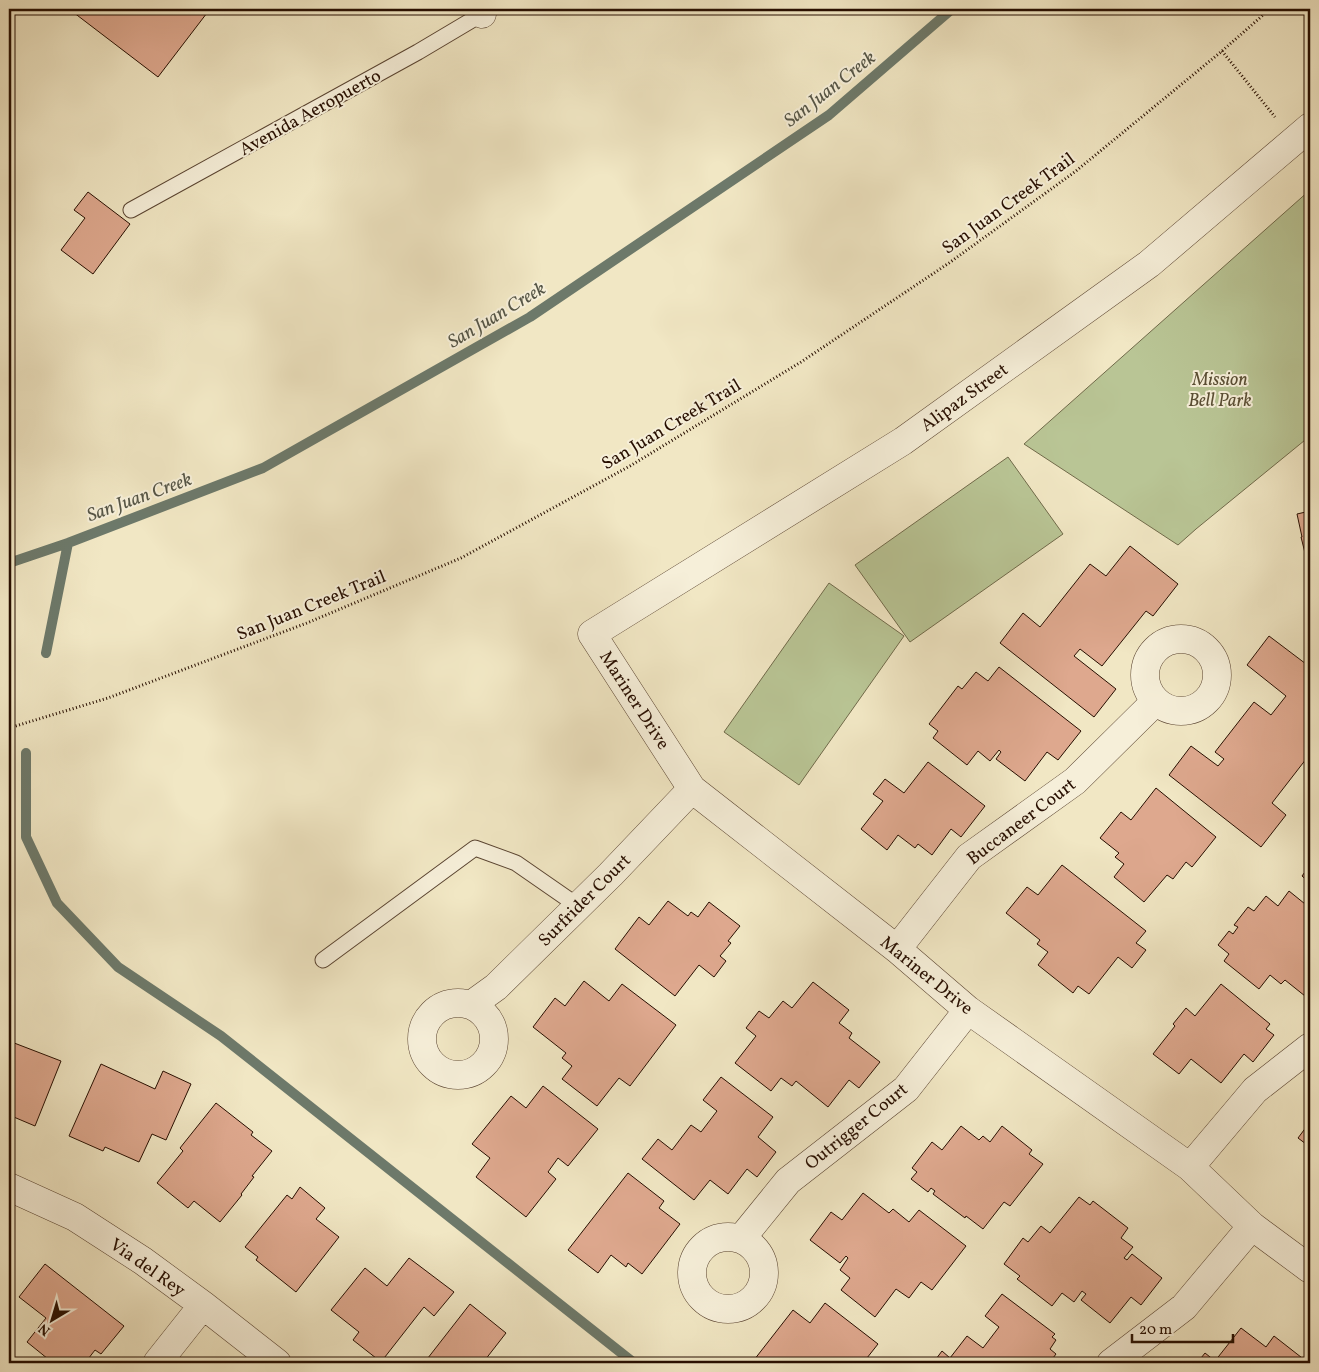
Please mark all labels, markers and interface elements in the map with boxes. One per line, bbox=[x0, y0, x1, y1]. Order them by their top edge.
water label: San Juan Creek bbox=[779, 45, 882, 134]
street label: Avenida Aeropuerto bbox=[235, 64, 386, 163]
street label: San Juan Creek Trail bbox=[937, 147, 1081, 261]
water label: San Juan Creek bbox=[443, 276, 551, 355]
street label: Alipaz Street bbox=[916, 358, 1014, 438]
park label: Mission Bell Park bbox=[1188, 368, 1252, 414]
street label: San Juan Creek Trail bbox=[597, 374, 746, 477]
water label: San Juan Creek bbox=[84, 467, 196, 529]
street label: San Juan Creek Trail bbox=[233, 565, 390, 648]
street label: Mariner Drive bbox=[592, 647, 675, 755]
street label: Buccaneer Court bbox=[962, 773, 1082, 872]
street label: Surfrider Court bbox=[533, 849, 637, 953]
street label: Mariner Drive bbox=[874, 931, 978, 1021]
street label: Outrigger Court bbox=[800, 1078, 914, 1177]
street label: Via del Rey bbox=[104, 1233, 190, 1304]
north arrow bbox=[28, 1294, 78, 1344]
scale bar bbox=[1132, 1312, 1233, 1344]
text: N bbox=[35, 1318, 55, 1340]
text: 20 m bbox=[1139, 1320, 1172, 1341]

